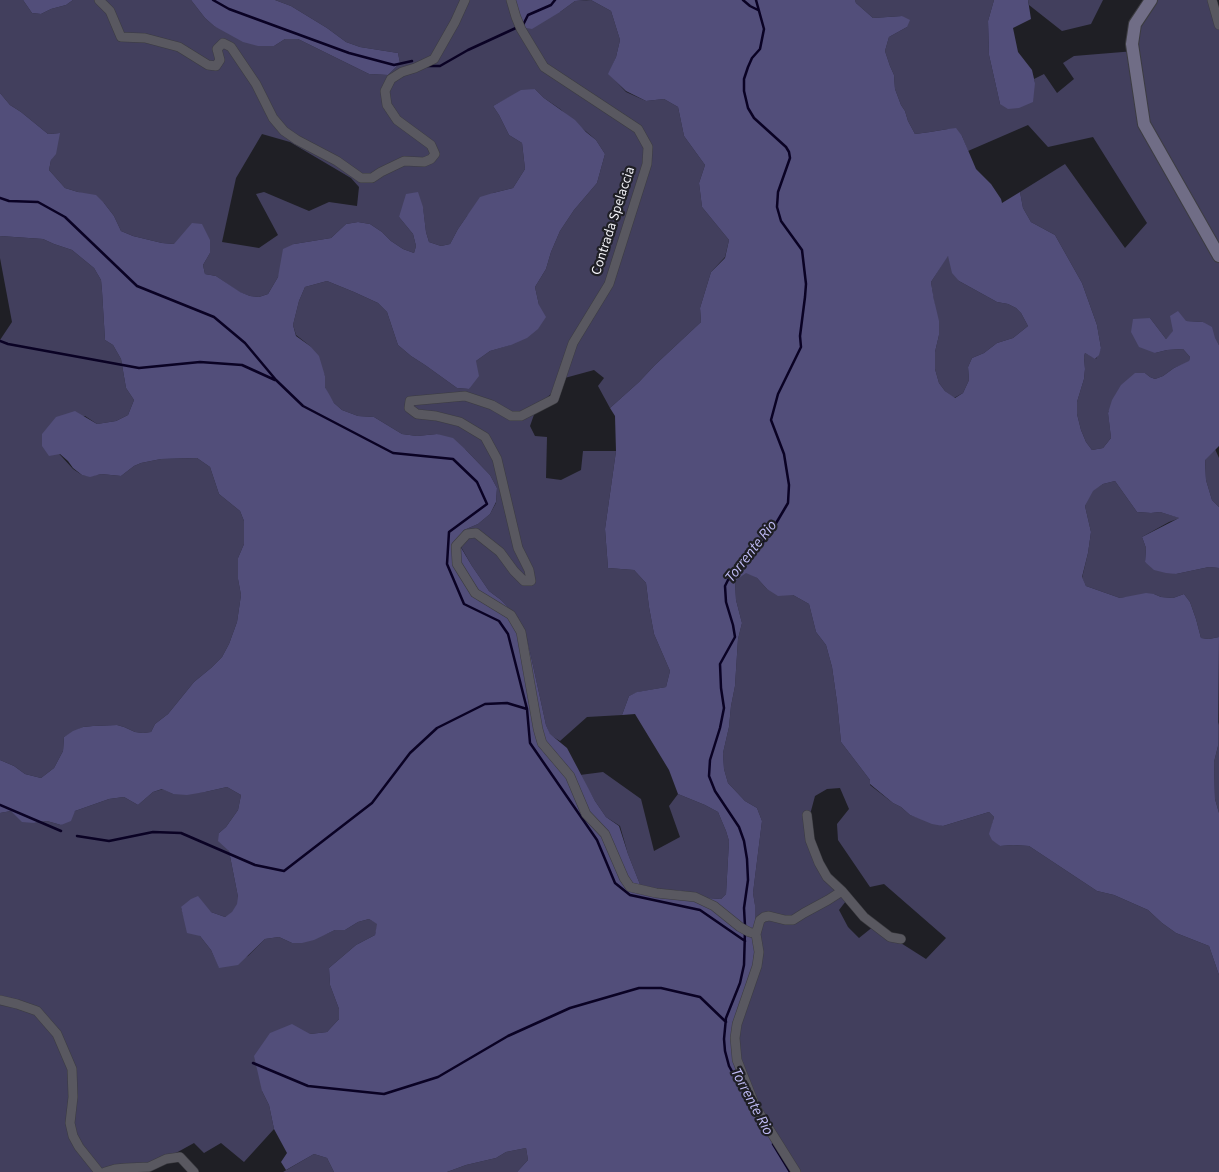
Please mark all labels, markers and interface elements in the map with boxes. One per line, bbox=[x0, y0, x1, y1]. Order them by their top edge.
street label: Contrada Spelaccia bbox=[589, 165, 639, 277]
water label: Torrente Rio bbox=[722, 517, 782, 587]
water label: Torrente Rio bbox=[726, 1065, 776, 1139]

